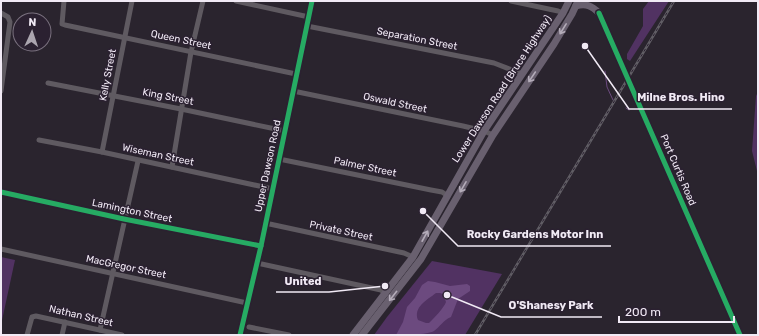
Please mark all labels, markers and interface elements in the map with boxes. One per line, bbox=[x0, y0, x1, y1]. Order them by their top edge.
north arrow bbox=[12, 12, 52, 52]
street label: Lower Dawson Road (Bruce Highway) bbox=[450, 13, 554, 165]
text: N bbox=[28, 16, 37, 29]
one-way arrow bbox=[559, 23, 567, 34]
street label: Separation Street bbox=[376, 25, 458, 53]
street label: Queen Street bbox=[150, 28, 212, 52]
street label: Kelly Street bbox=[97, 48, 119, 102]
one-way arrow bbox=[528, 71, 536, 82]
street label: King Street bbox=[141, 86, 195, 108]
callout: Milne Bros. Hino bbox=[629, 86, 732, 109]
street label: Oswald Street bbox=[362, 90, 428, 116]
text: Milne Bros. Hino bbox=[637, 91, 725, 104]
street label: Upper Dawson Road bbox=[252, 119, 284, 213]
street label: Port Curtis Road bbox=[658, 133, 698, 208]
street label: Wiseman Street bbox=[121, 142, 195, 168]
street label: Palmer Street bbox=[333, 155, 397, 180]
one-way arrow bbox=[459, 181, 467, 193]
street label: Lamington Street bbox=[91, 197, 173, 225]
street label: Private Street bbox=[308, 218, 374, 244]
callout: Rocky Gardens Motor Inn bbox=[458, 223, 611, 246]
text: Rocky Gardens Motor Inn bbox=[467, 228, 603, 241]
one-way arrow bbox=[422, 230, 430, 242]
street label: MacGregor Street bbox=[85, 253, 167, 281]
callout: United bbox=[276, 269, 329, 292]
text: United bbox=[285, 275, 321, 288]
one-way arrow bbox=[389, 291, 397, 302]
callout: O'Shanesy Park bbox=[501, 294, 602, 317]
scale bar bbox=[619, 298, 734, 324]
text: O'Shanesy Park bbox=[509, 299, 594, 312]
street label: Nathan Street bbox=[48, 303, 114, 329]
text: 200 m bbox=[625, 305, 661, 319]

